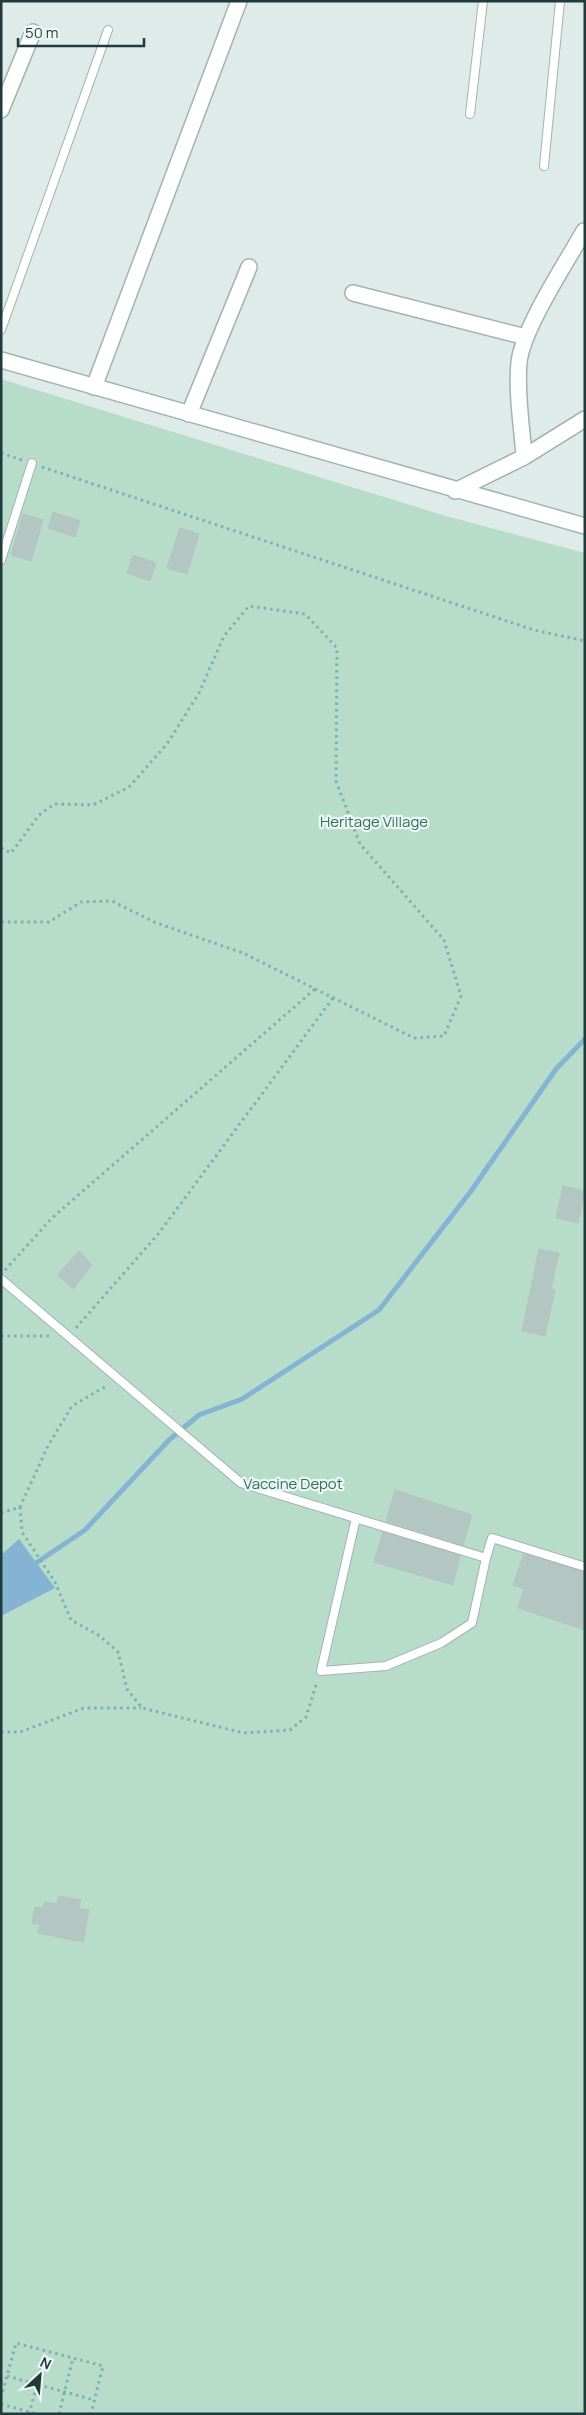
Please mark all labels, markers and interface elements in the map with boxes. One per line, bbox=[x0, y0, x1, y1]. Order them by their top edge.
scale bar bbox=[18, 15, 144, 47]
text: 50 m bbox=[25, 22, 59, 43]
park label: Heritage Village bbox=[320, 811, 428, 832]
park label: Vaccine Depot bbox=[243, 1473, 343, 1494]
north arrow bbox=[15, 2350, 65, 2400]
text: N bbox=[37, 2352, 55, 2374]

